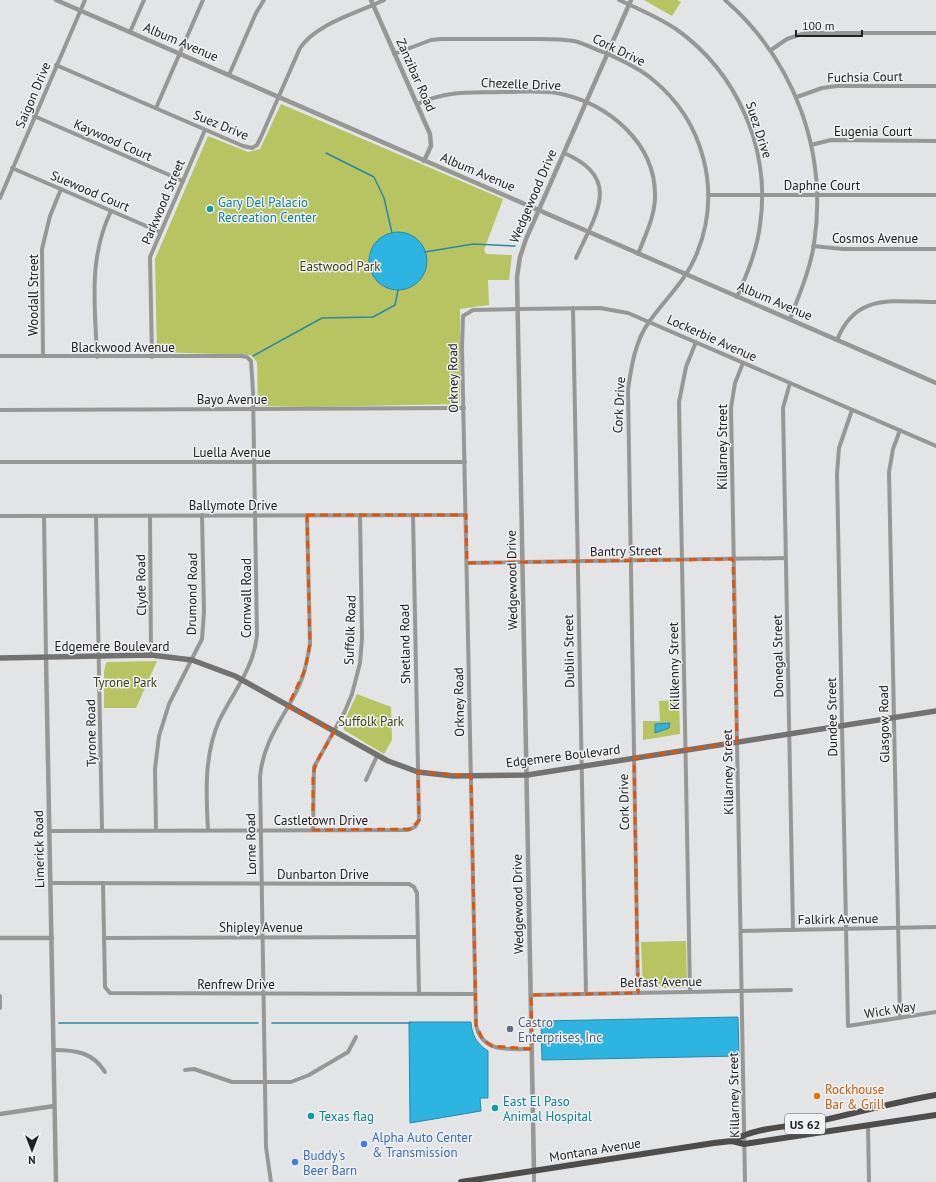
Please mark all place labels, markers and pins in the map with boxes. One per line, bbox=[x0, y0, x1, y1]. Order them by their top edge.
place label: Gary Del Palacio Recreation Center bbox=[218, 194, 317, 226]
marker: Gary Del Palacio Recreation Center bbox=[205, 204, 215, 214]
place label: Castro Enterprises, Inc bbox=[518, 1014, 602, 1046]
marker: Castro Enterprises, Inc bbox=[505, 1024, 515, 1034]
place label: Rockhouse Bar & Grill bbox=[825, 1081, 885, 1113]
marker: Rockhouse Bar & Grill bbox=[812, 1091, 822, 1101]
place label: East El Paso Animal Hospital bbox=[503, 1093, 592, 1125]
marker: East El Paso Animal Hospital bbox=[490, 1103, 500, 1113]
place label: Texas flag bbox=[319, 1108, 374, 1125]
marker: Texas flag bbox=[306, 1111, 316, 1121]
place label: Alpha Auto Center & Transmission bbox=[372, 1129, 473, 1161]
marker: Alpha Auto Center & Transmission bbox=[359, 1139, 369, 1149]
place label: Buddy's Beer Barn bbox=[303, 1147, 357, 1179]
marker: Buddy's Beer Barn bbox=[290, 1157, 300, 1167]

